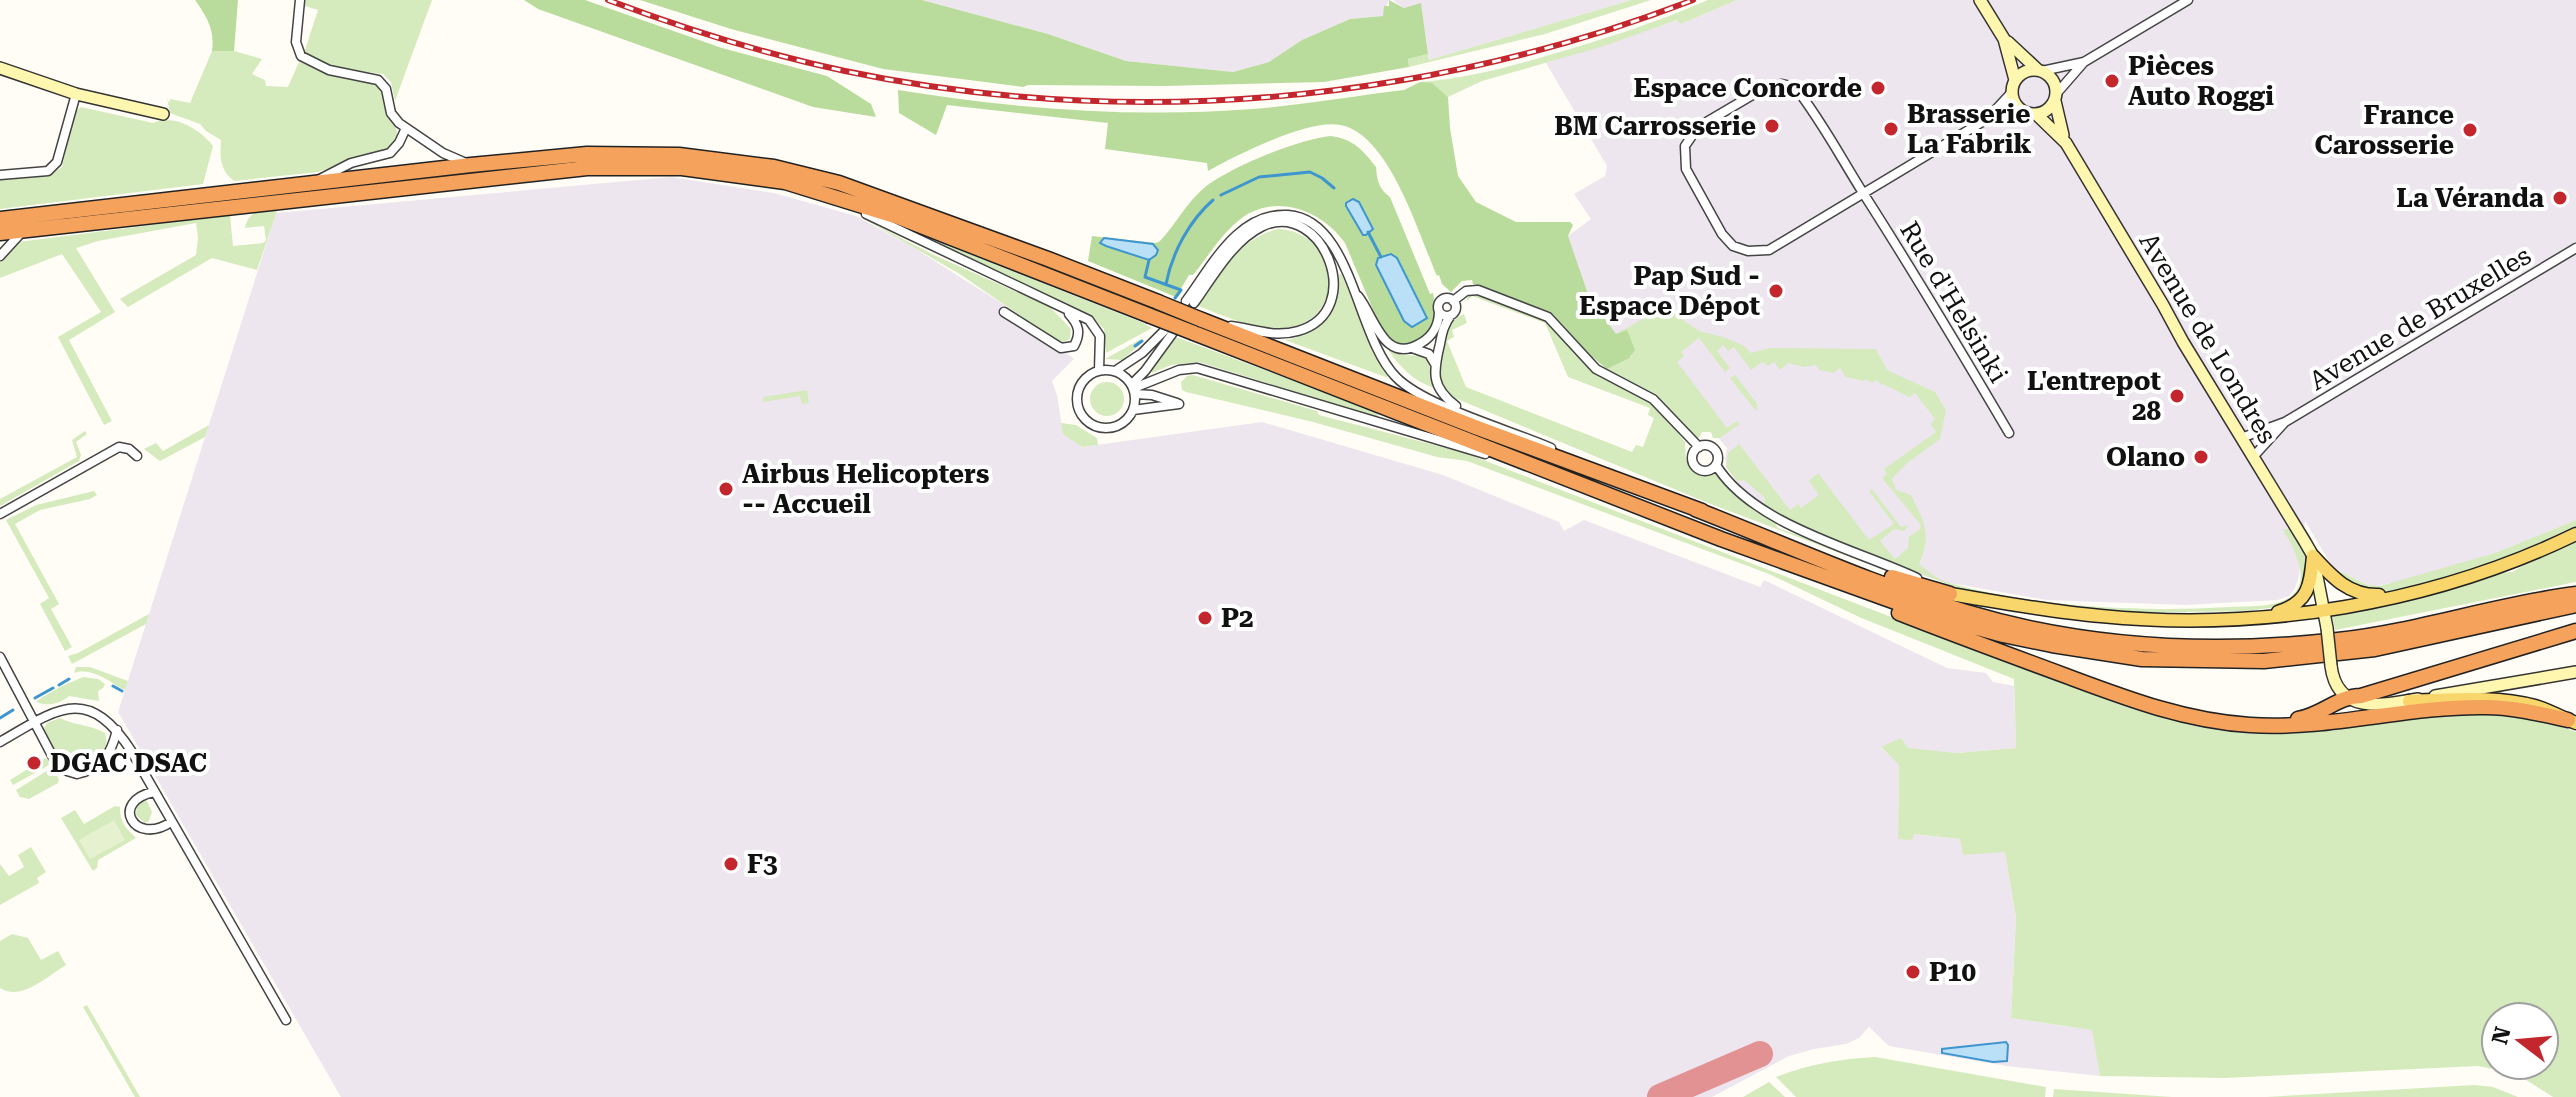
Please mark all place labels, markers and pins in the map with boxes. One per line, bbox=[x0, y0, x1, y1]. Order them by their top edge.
place label: Pièces Auto Roggi bbox=[2128, 51, 2274, 111]
marker: Pièces Auto Roggi bbox=[2103, 72, 2121, 90]
place label: Espace Concorde bbox=[1634, 73, 1862, 103]
marker: Espace Concorde bbox=[1869, 79, 1887, 97]
place label: Brasserie La Fabrik bbox=[1907, 99, 2031, 159]
place label: France Carosserie bbox=[2314, 100, 2454, 160]
place label: BM Carrosserie bbox=[1554, 111, 1756, 141]
marker: BM Carrosserie bbox=[1763, 117, 1781, 135]
marker: Brasserie La Fabrik bbox=[1882, 120, 1900, 138]
marker: France Carosserie bbox=[2461, 121, 2479, 139]
place label: La Véranda bbox=[2396, 183, 2544, 213]
marker: La Véranda bbox=[2551, 189, 2569, 207]
place label: Pap Sud - Espace Dépot bbox=[1579, 261, 1760, 321]
marker: Pap Sud - Espace Dépot bbox=[1767, 282, 1785, 300]
place label: L'entrepot 28 bbox=[2027, 366, 2161, 426]
marker: L'entrepot 28 bbox=[2168, 387, 2186, 405]
place label: Olano bbox=[2106, 442, 2185, 472]
marker: Olano bbox=[2192, 448, 2210, 466]
place label: Airbus Helicopters -- Accueil bbox=[742, 459, 989, 519]
marker: Airbus Helicopters -- Accueil bbox=[717, 480, 735, 498]
place label: P2 bbox=[1221, 603, 1254, 633]
marker: P2 bbox=[1196, 609, 1214, 627]
place label: DGAC DSAC bbox=[50, 748, 207, 778]
marker: DGAC DSAC bbox=[25, 754, 43, 772]
place label: F3 bbox=[747, 849, 778, 879]
marker: F3 bbox=[722, 855, 740, 873]
place label: P10 bbox=[1929, 957, 1976, 987]
marker: P10 bbox=[1904, 963, 1922, 981]

